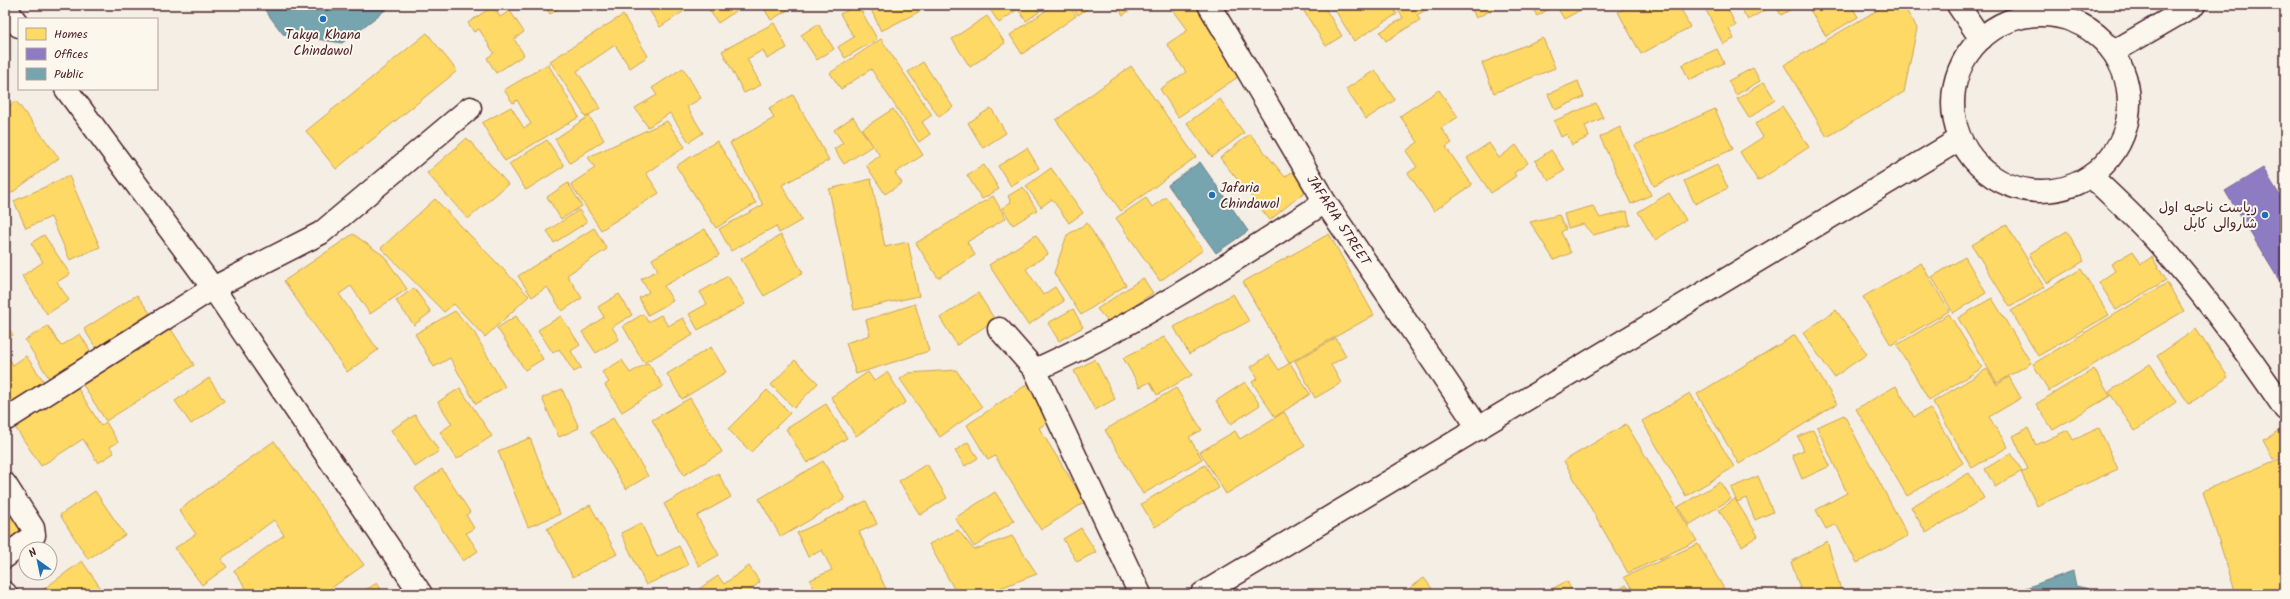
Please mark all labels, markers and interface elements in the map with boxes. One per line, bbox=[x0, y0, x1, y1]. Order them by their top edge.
marker: Takya Khana Chindawol bbox=[318, 14, 328, 24]
legend bbox=[18, 18, 158, 90]
place label: Takya Khana Chindawol bbox=[285, 24, 361, 62]
text: Homes bbox=[54, 25, 88, 44]
text: Offices bbox=[54, 45, 88, 64]
text: Public bbox=[54, 65, 84, 84]
street label: JAFARIA STREET bbox=[1300, 171, 1377, 272]
place label: Jafaria Chindawol bbox=[1220, 177, 1280, 215]
marker: Jafaria Chindawol bbox=[1207, 190, 1217, 200]
place label: ریاست ناحیه اول شاروالی کابل bbox=[2159, 197, 2257, 235]
marker: ریاست ناحیه اول شاروالی کابل bbox=[2260, 210, 2270, 220]
north arrow bbox=[18, 541, 58, 581]
text: N bbox=[25, 544, 41, 563]

